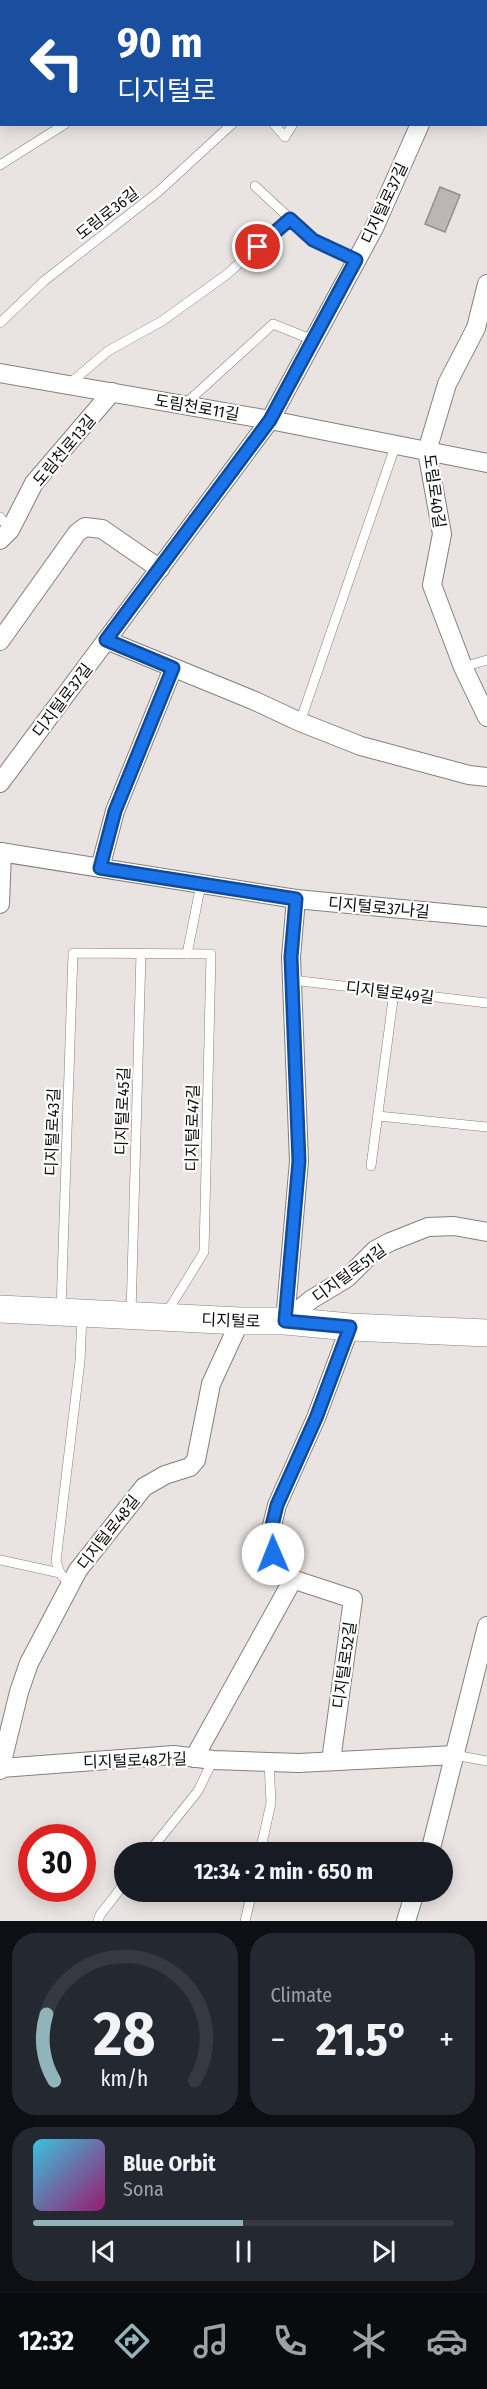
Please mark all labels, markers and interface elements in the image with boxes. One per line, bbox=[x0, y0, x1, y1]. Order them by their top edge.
text: 90 m bbox=[117, 18, 202, 68]
icon: left bbox=[18, 24, 96, 102]
text: 디지털로 bbox=[117, 75, 216, 107]
street label: 디지털로37길 bbox=[357, 160, 411, 247]
street label: 도림로36길 bbox=[72, 183, 142, 244]
pin bbox=[232, 221, 283, 272]
icon: arrive bbox=[241, 230, 274, 263]
street label: 도림천로11길 bbox=[153, 391, 241, 424]
street label: 도림천로13길 bbox=[29, 411, 100, 490]
street label: 도림로40길 bbox=[420, 453, 449, 530]
street label: 디지털로37길 bbox=[29, 660, 96, 741]
street label: 디지털로37나길 bbox=[327, 894, 431, 921]
street label: 디지털로49길 bbox=[345, 978, 435, 1007]
street label: 디지털로45길 bbox=[111, 1066, 134, 1156]
street label: 디지털로47길 bbox=[182, 1084, 203, 1172]
street label: 디지털로43길 bbox=[41, 1088, 64, 1176]
street label: 디지털로51길 bbox=[309, 1240, 390, 1306]
street label: 디지털로 bbox=[201, 1310, 261, 1331]
street label: 디지털로48길 bbox=[73, 1491, 143, 1573]
position arrow bbox=[241, 1522, 305, 1586]
street label: 디지털로52길 bbox=[329, 1620, 360, 1710]
street label: 디지털로48가길 bbox=[83, 1749, 187, 1772]
speed limit sign: 30 bbox=[18, 1824, 96, 1902]
text: 12:34 · 2 min · 650 m bbox=[194, 1858, 373, 1885]
text: Climate bbox=[271, 1983, 332, 2007]
text: 28 bbox=[93, 1997, 156, 2072]
text: 21.5° bbox=[316, 2013, 408, 2067]
text: − bbox=[271, 2020, 285, 2060]
text: + bbox=[439, 2020, 454, 2060]
text: km/h bbox=[101, 2066, 149, 2092]
text: Blue Orbit bbox=[123, 2150, 216, 2177]
text: Sona bbox=[123, 2177, 164, 2201]
icon: previous bbox=[87, 2235, 120, 2268]
icon: pause bbox=[227, 2235, 260, 2268]
icon: next bbox=[367, 2235, 400, 2268]
icon: directions bbox=[111, 2320, 153, 2362]
icon: music bbox=[190, 2320, 232, 2362]
icon: phone bbox=[269, 2320, 311, 2362]
icon: climate bbox=[348, 2320, 390, 2362]
icon: car bbox=[426, 2320, 468, 2362]
text: 12:32 bbox=[18, 2325, 74, 2357]

